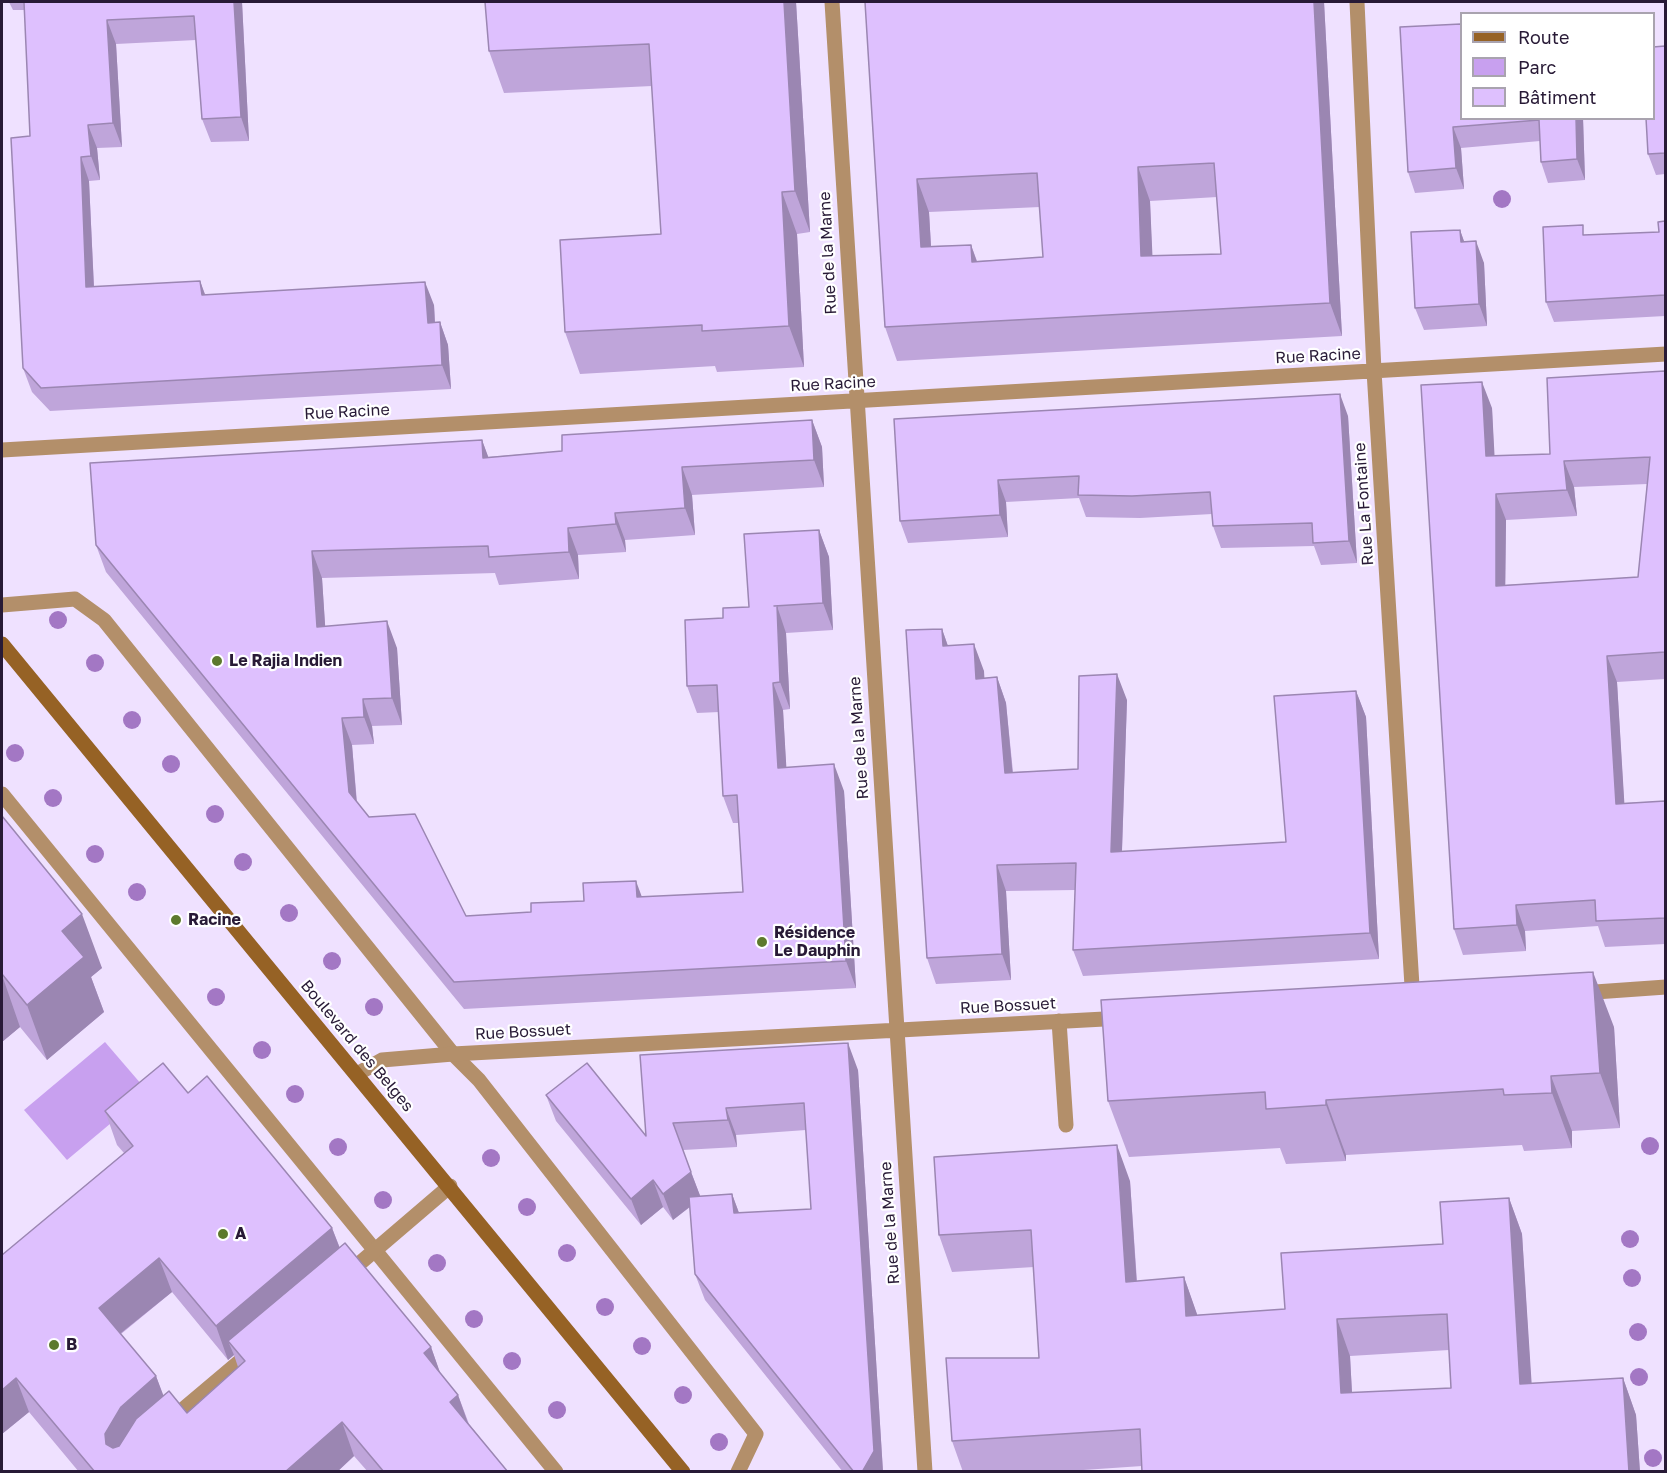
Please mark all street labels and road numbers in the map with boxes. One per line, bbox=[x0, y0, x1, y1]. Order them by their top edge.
street label: Rue de la Marne bbox=[815, 191, 841, 315]
street label: Rue Racine bbox=[1275, 344, 1361, 368]
street label: Rue Racine bbox=[790, 372, 876, 396]
street label: Rue Racine bbox=[304, 400, 390, 424]
street label: Rue La Fontaine bbox=[1350, 442, 1378, 566]
street label: Rue de la Marne bbox=[845, 676, 873, 800]
street label: Boulevard des Belges bbox=[296, 976, 418, 1116]
street label: Rue Bossuet bbox=[959, 994, 1057, 1018]
street label: Rue Bossuet bbox=[474, 1020, 572, 1044]
street label: Rue de la Marne bbox=[876, 1161, 904, 1285]

